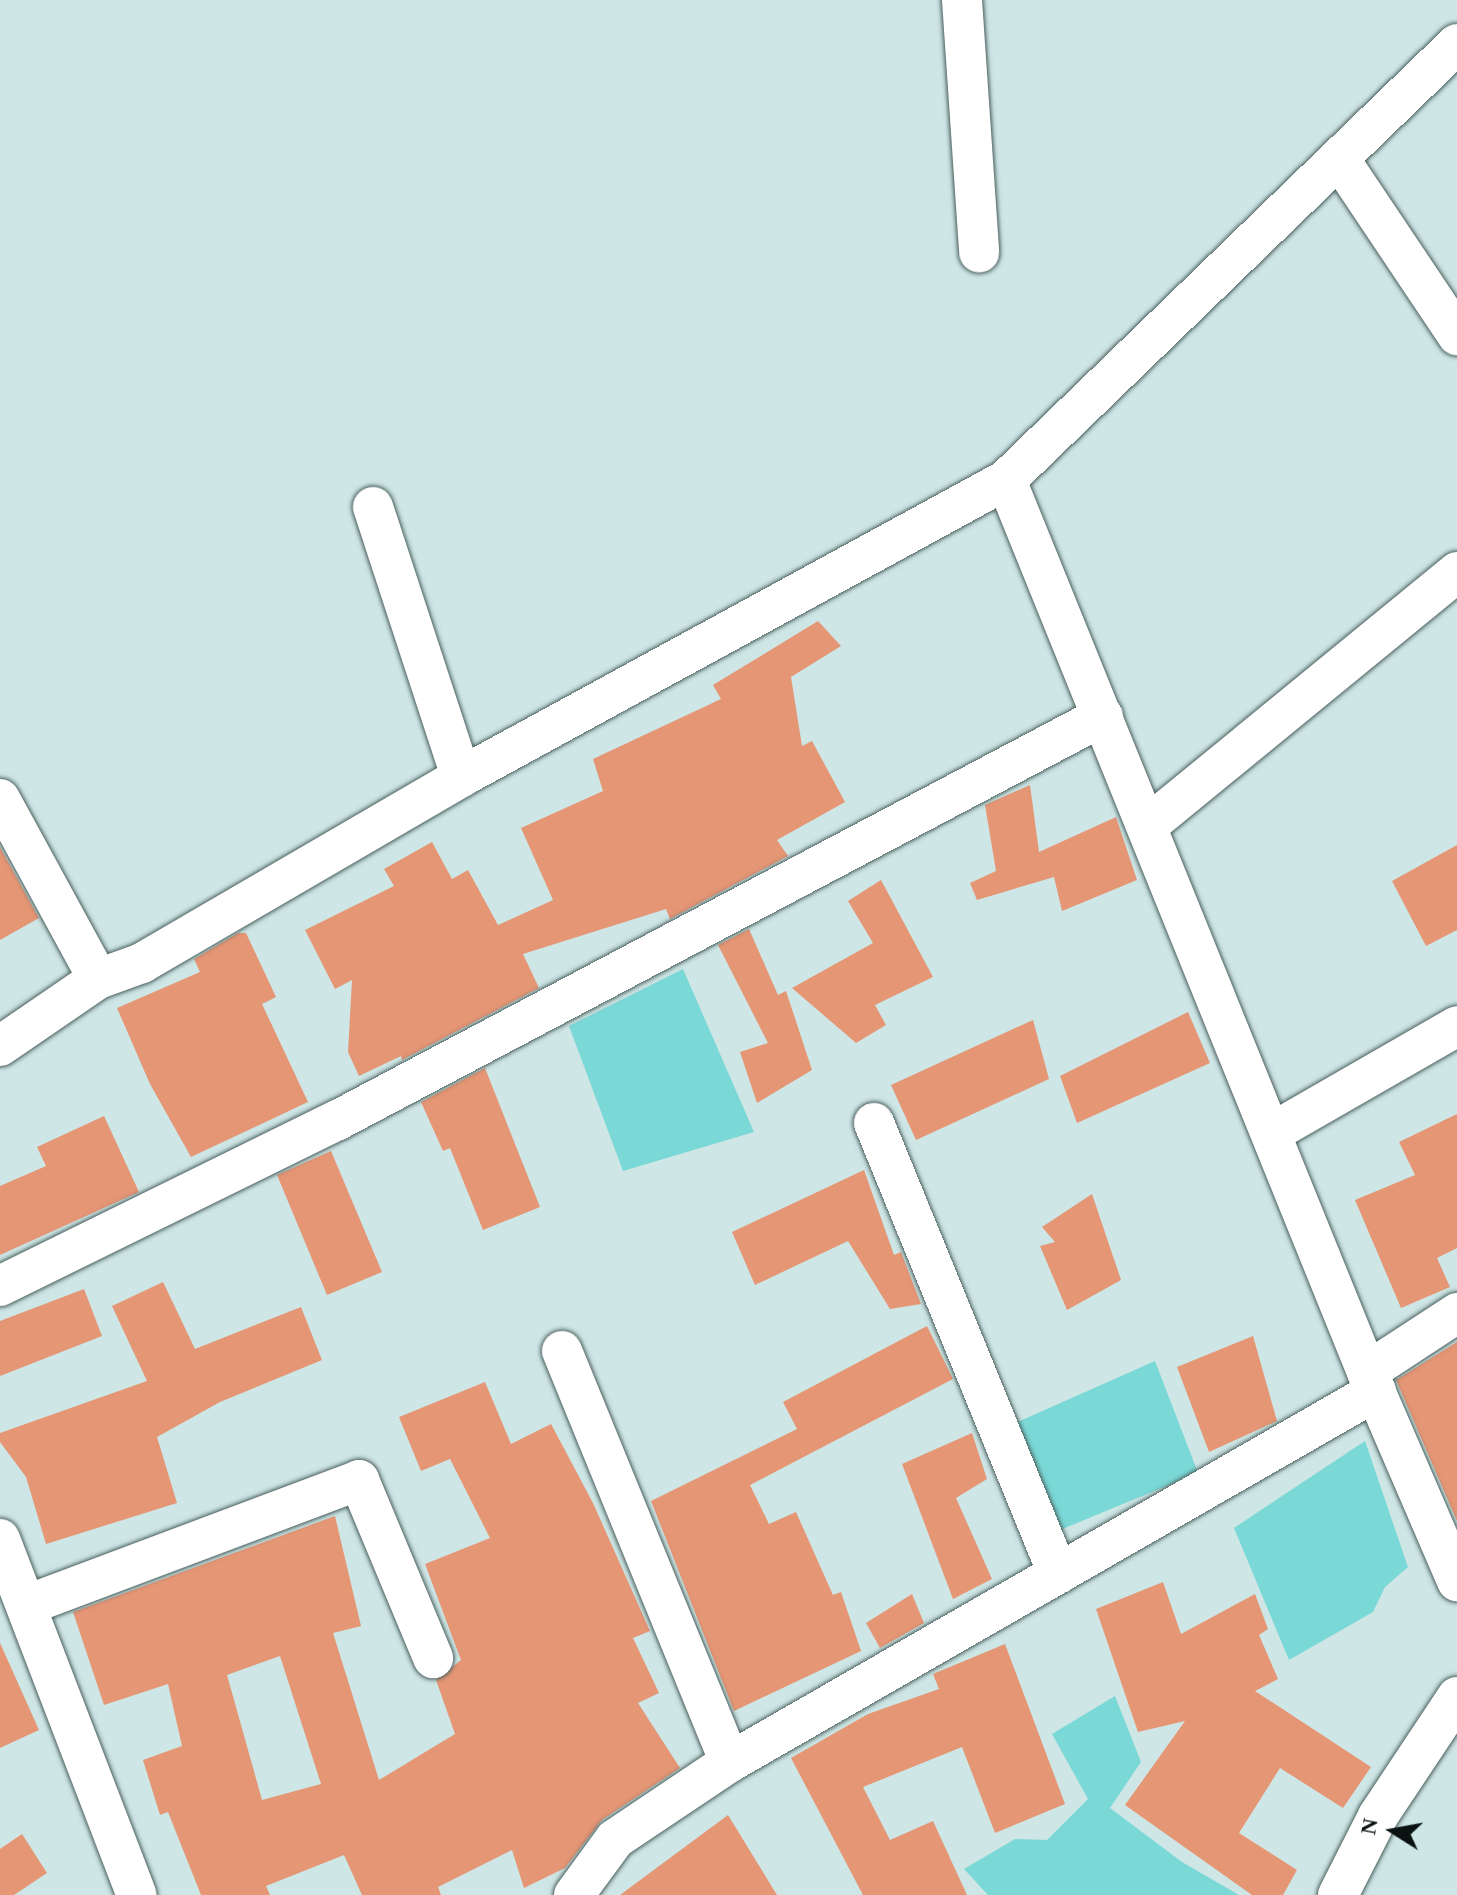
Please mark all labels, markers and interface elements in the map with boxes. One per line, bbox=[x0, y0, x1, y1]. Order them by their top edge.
north arrow bbox=[1353, 1791, 1433, 1871]
text: N bbox=[1355, 1816, 1383, 1837]

